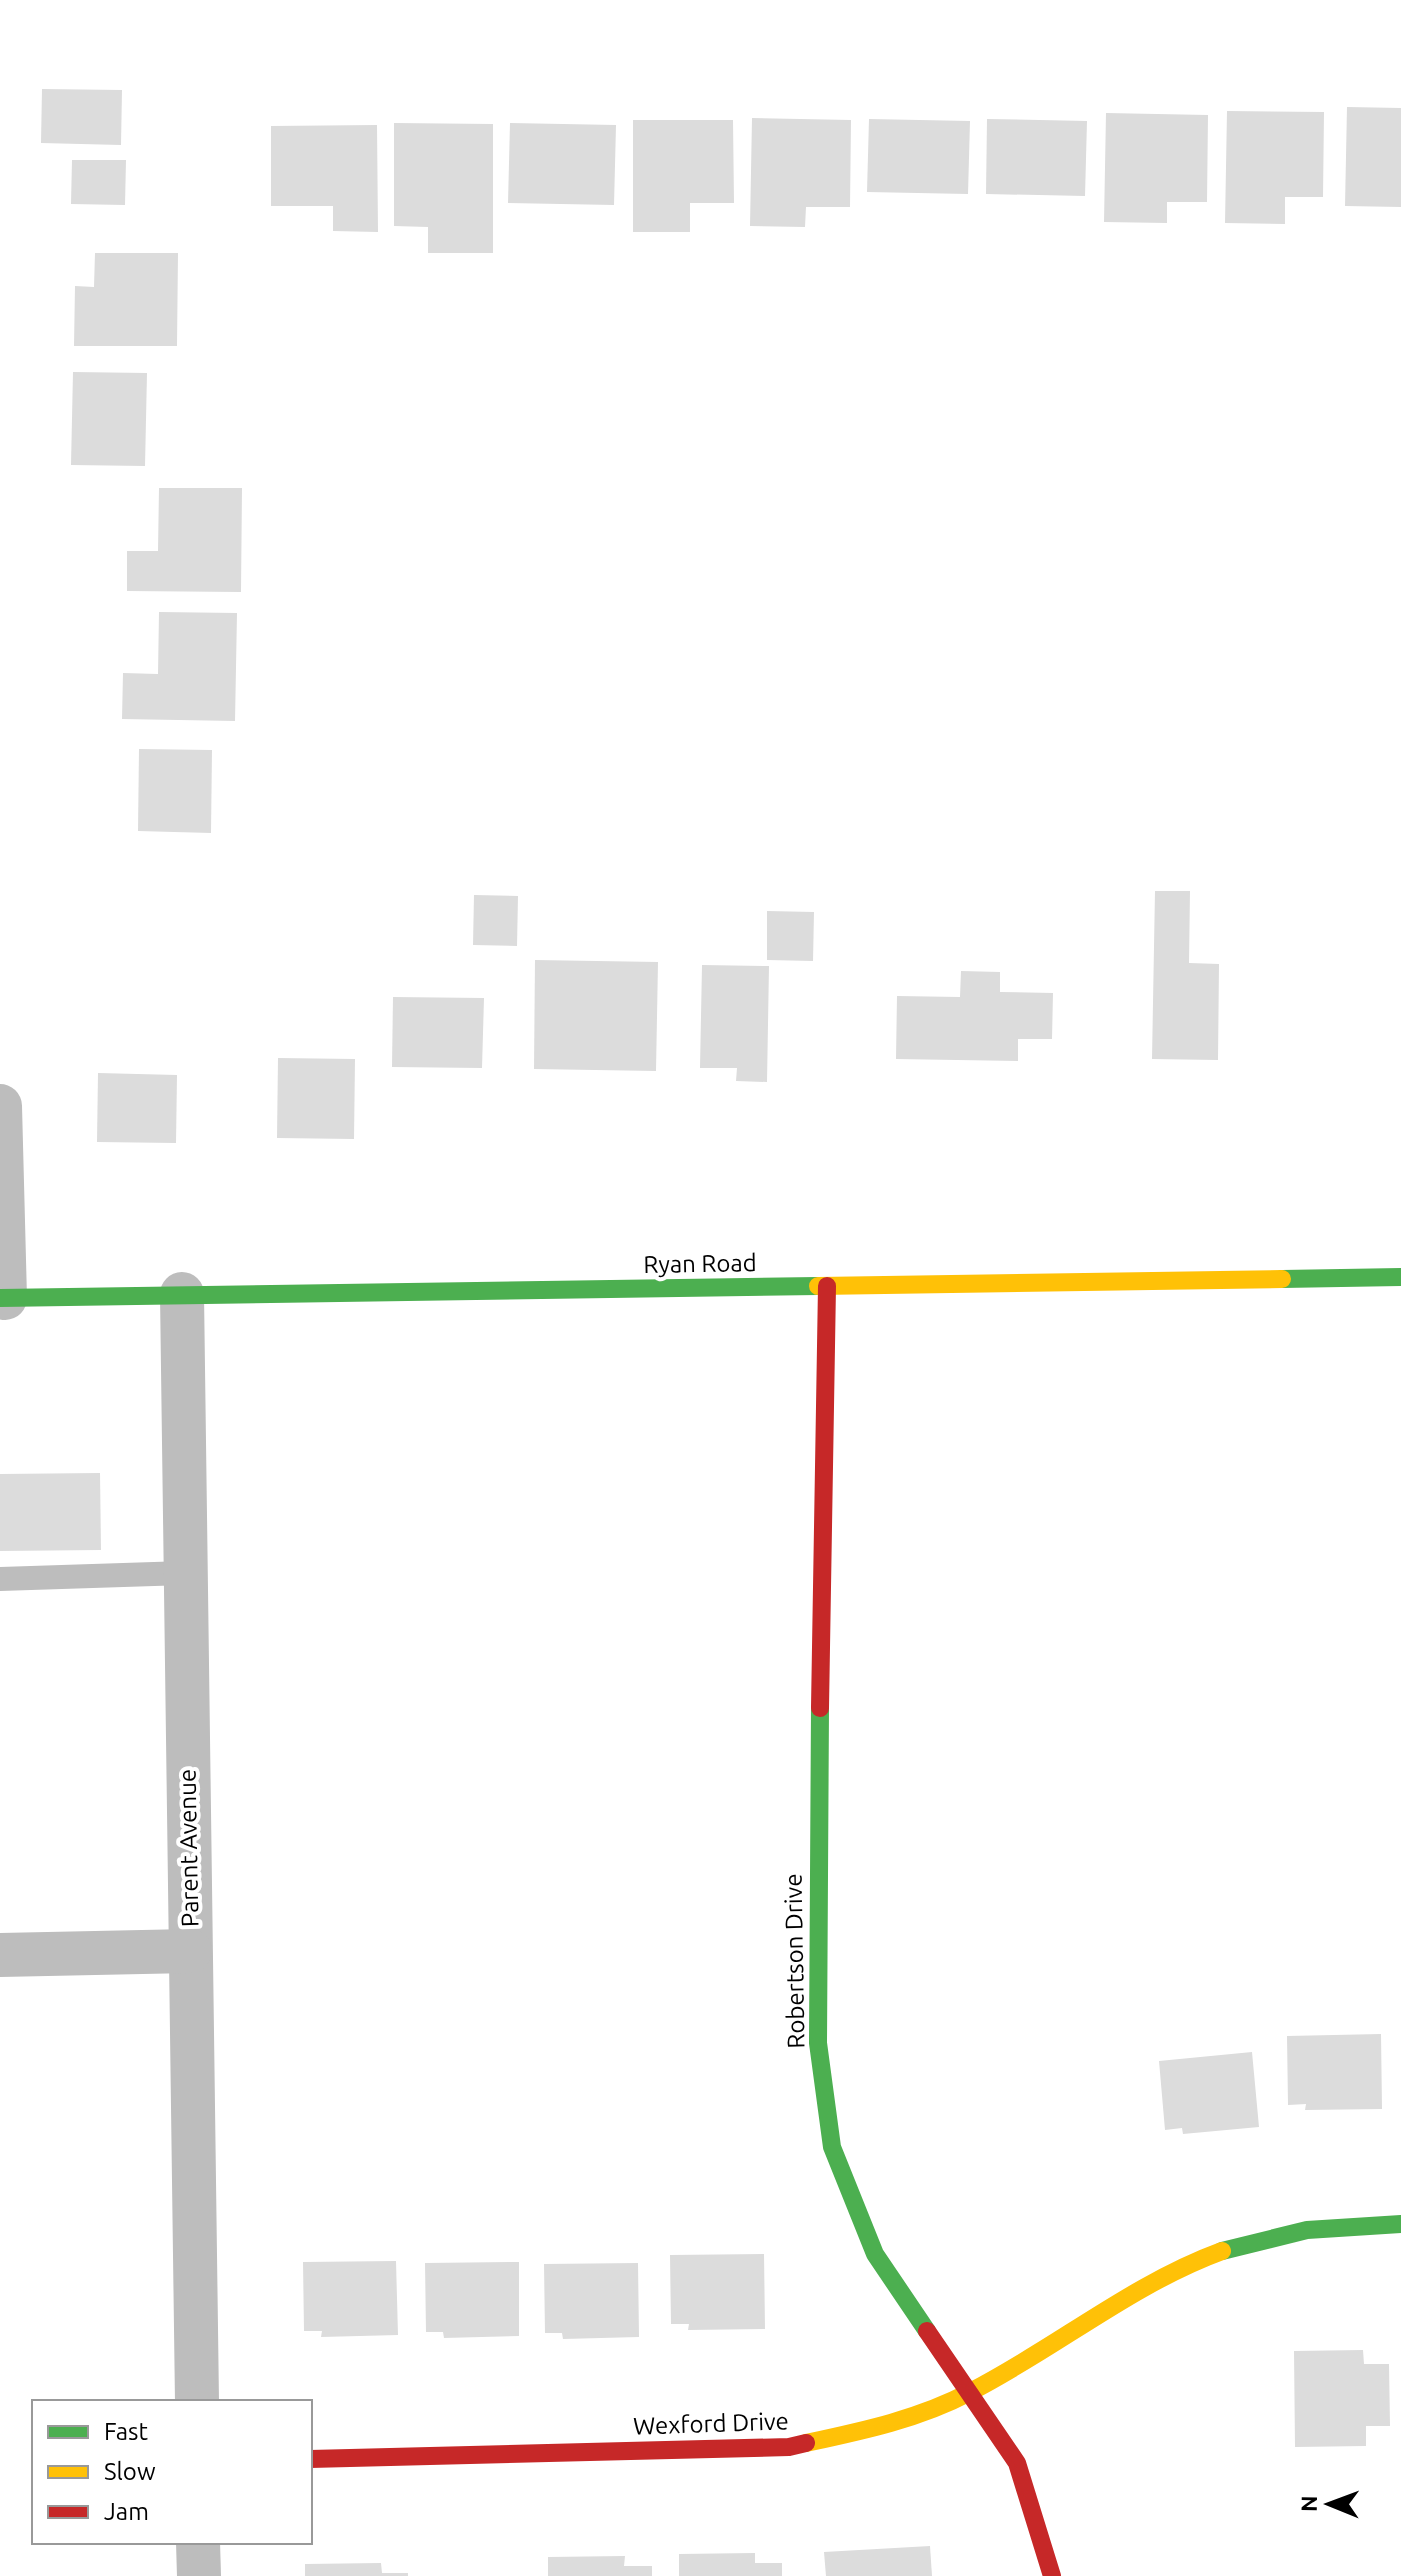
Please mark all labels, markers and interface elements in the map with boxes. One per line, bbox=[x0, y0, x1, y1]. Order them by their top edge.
street label: Ryan Road bbox=[643, 1249, 757, 1278]
street label: Parent Avenue bbox=[174, 1769, 203, 1927]
street label: Robertson Drive bbox=[779, 1873, 810, 2049]
legend bbox=[32, 2400, 312, 2544]
street label: Wexford Drive bbox=[633, 2407, 789, 2440]
text: Fast bbox=[104, 2418, 148, 2445]
text: Slow bbox=[104, 2458, 156, 2485]
north arrow bbox=[1289, 2464, 1369, 2544]
text: N bbox=[1296, 2495, 1321, 2512]
text: Jam bbox=[104, 2498, 149, 2525]

